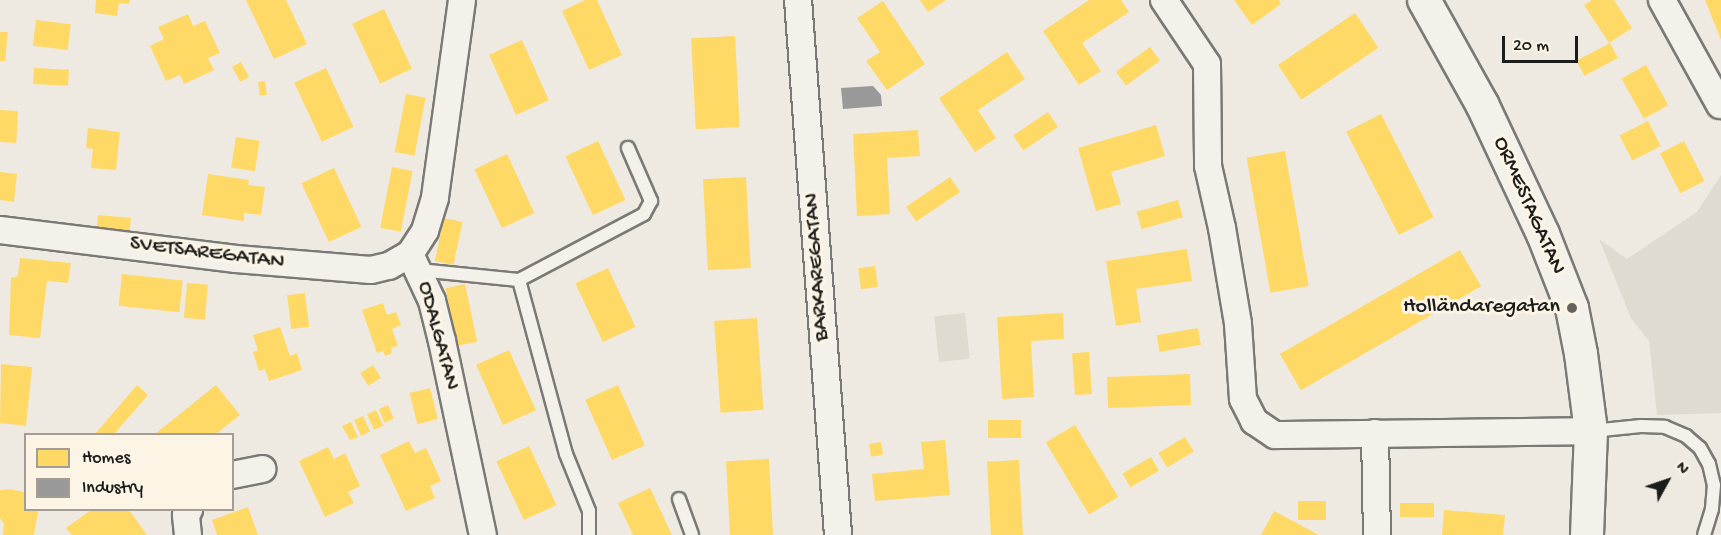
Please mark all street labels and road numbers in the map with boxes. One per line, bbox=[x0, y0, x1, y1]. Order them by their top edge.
street label: ORMESTAGATAN bbox=[1486, 133, 1570, 279]
street label: BARKAREGATAN bbox=[800, 192, 836, 342]
street label: SVETSAREGATAN bbox=[128, 231, 286, 277]
street label: ODALGATAN bbox=[410, 279, 464, 393]

